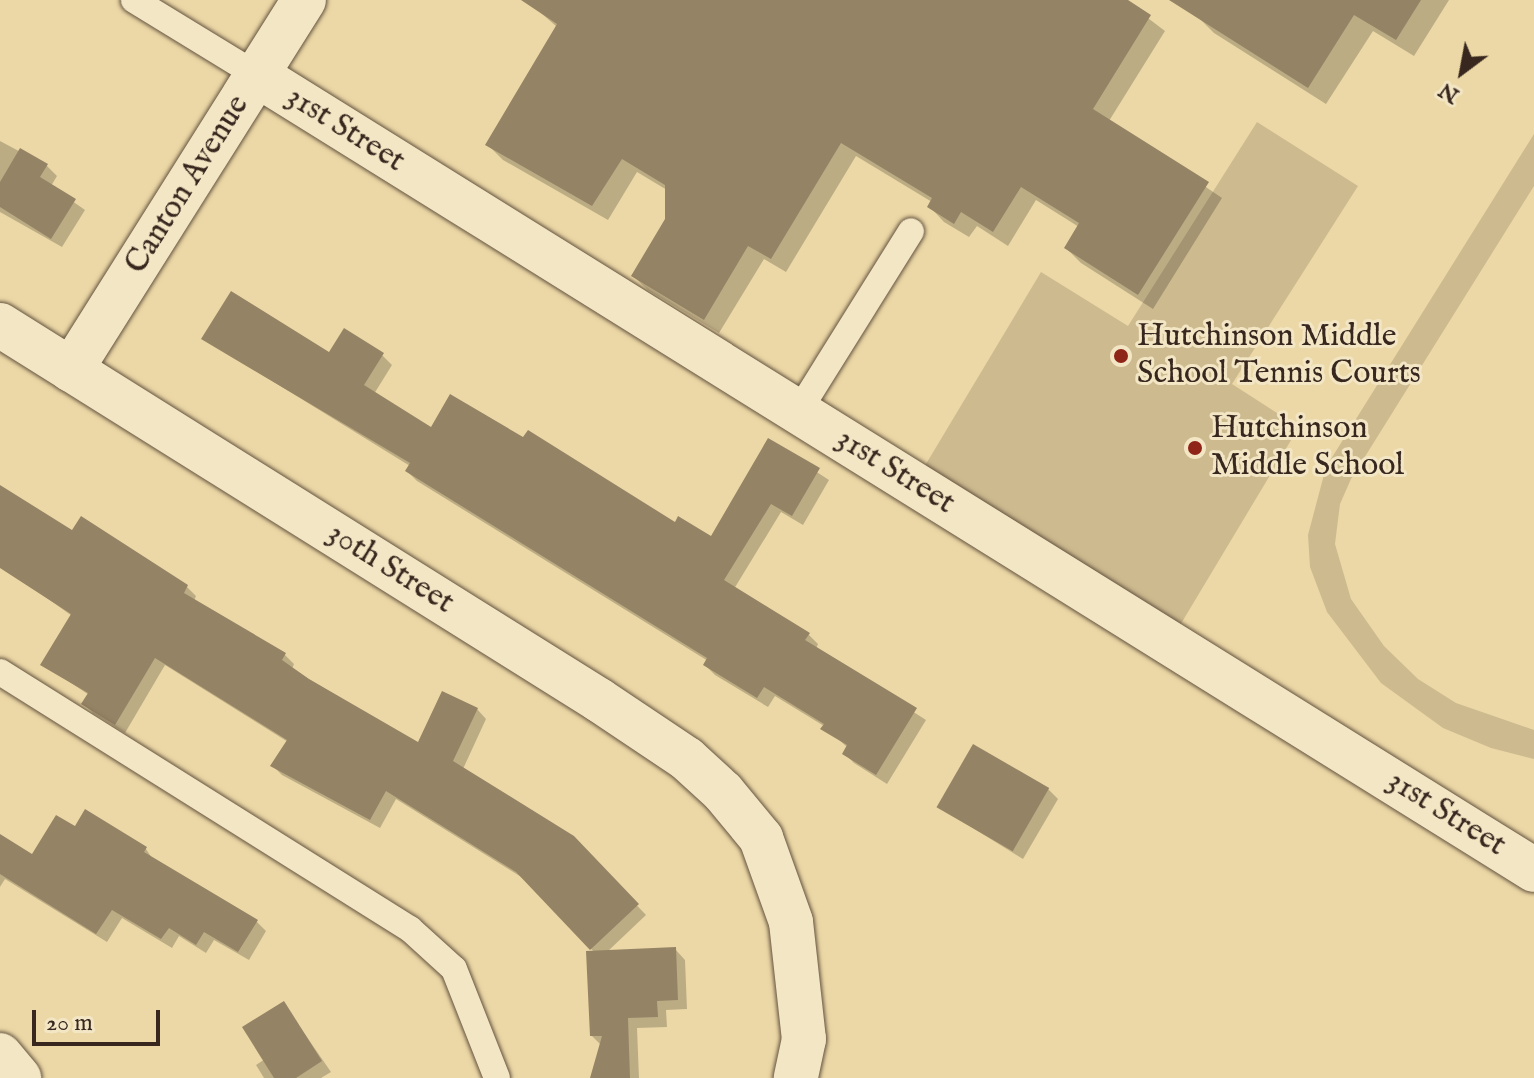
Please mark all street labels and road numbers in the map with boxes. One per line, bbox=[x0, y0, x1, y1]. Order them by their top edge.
street label: 31st Street bbox=[279, 79, 411, 181]
street label: Canton Avenue bbox=[118, 89, 258, 281]
street label: 31st Street bbox=[829, 421, 961, 523]
street label: 30th Street bbox=[320, 515, 460, 623]
street label: 31st Street bbox=[1380, 763, 1512, 865]

